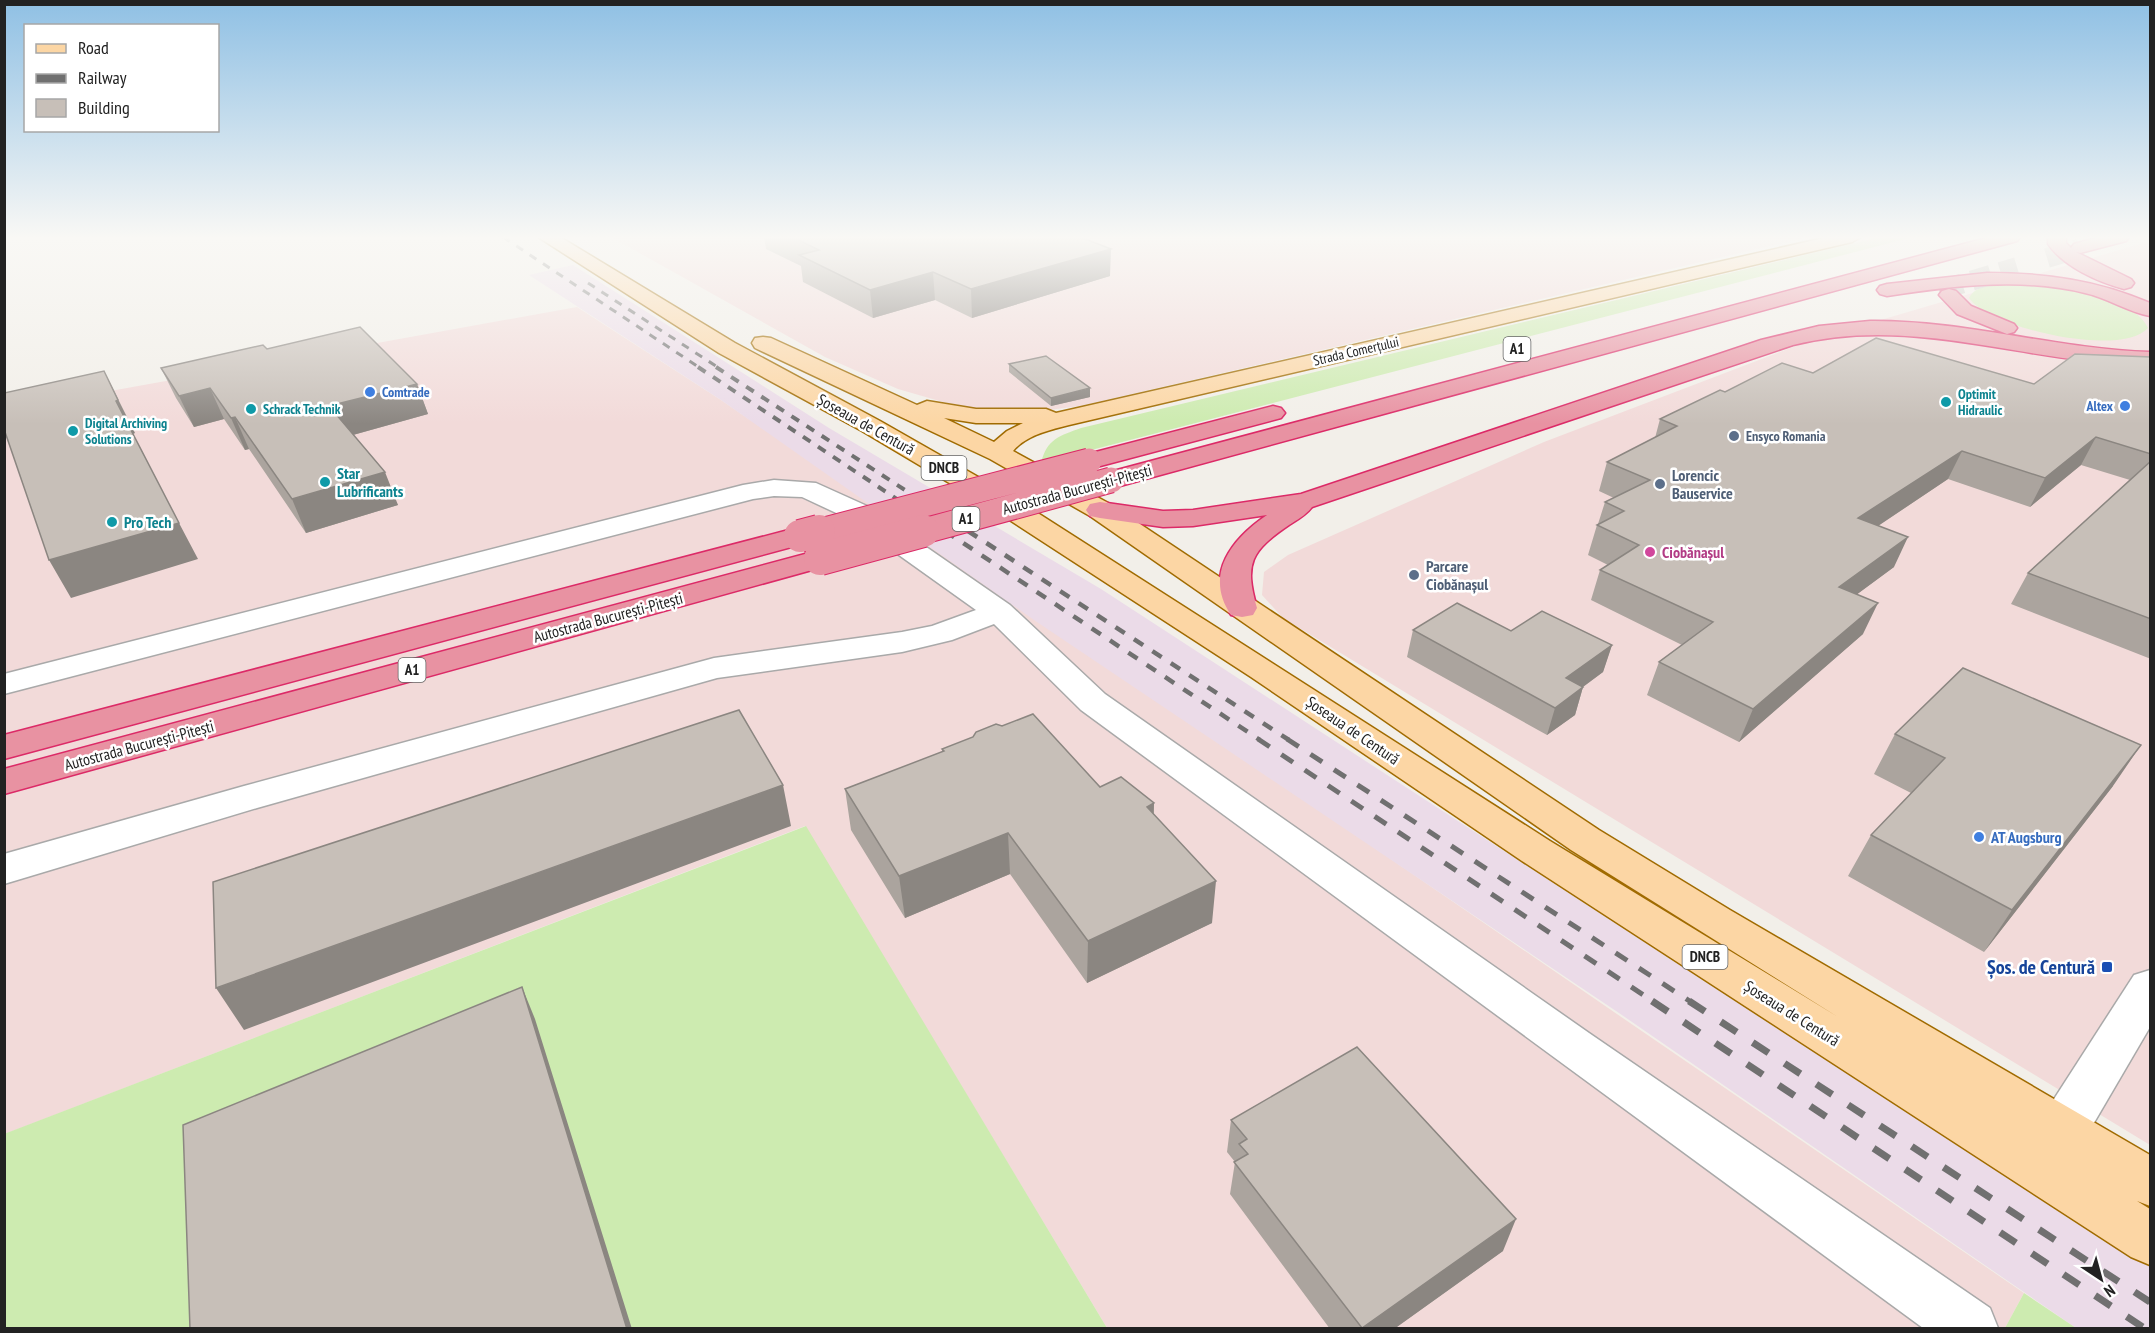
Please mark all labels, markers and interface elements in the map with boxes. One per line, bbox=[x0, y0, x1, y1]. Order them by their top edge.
legend bbox=[24, 24, 219, 132]
text: Road bbox=[78, 36, 109, 59]
text: Railway bbox=[78, 66, 127, 89]
text: Building bbox=[78, 96, 130, 119]
street label: Strada Comerțului bbox=[1311, 332, 1401, 370]
road number: A1 bbox=[1504, 337, 1530, 361]
place label: Comtrade bbox=[382, 383, 430, 401]
marker: Comtrade bbox=[363, 385, 377, 399]
place label: Optimit Hidraulic bbox=[1958, 385, 2003, 419]
street label: Șoseaua de Centură bbox=[814, 389, 918, 459]
marker: Optimit Hidraulic bbox=[1939, 395, 1953, 409]
place label: Altex bbox=[2086, 397, 2114, 415]
marker: Altex bbox=[2118, 399, 2132, 413]
place label: Schrack Technik bbox=[263, 400, 341, 418]
marker: Schrack Technik bbox=[244, 402, 258, 416]
place label: Digital Archiving Solutions bbox=[85, 414, 167, 448]
marker: Digital Archiving Solutions bbox=[66, 424, 80, 438]
place label: Ensyco Romania bbox=[1746, 427, 1826, 445]
marker: Ensyco Romania bbox=[1727, 429, 1741, 443]
road number: DNCB bbox=[922, 456, 966, 480]
street label: Autostrada București-Pitești bbox=[1000, 459, 1154, 519]
place label: Star Lubrificants bbox=[337, 463, 404, 501]
place label: Lorencic Bauservice bbox=[1672, 465, 1733, 503]
marker: Star Lubrificants bbox=[318, 475, 332, 489]
marker: Lorencic Bauservice bbox=[1653, 477, 1667, 491]
road number: A1 bbox=[952, 507, 980, 531]
place label: Pro Tech bbox=[124, 512, 171, 532]
marker: Pro Tech bbox=[105, 515, 119, 529]
place label: Ciobănașul bbox=[1662, 542, 1724, 562]
marker: Ciobănașul bbox=[1643, 545, 1657, 559]
place label: Parcare Ciobănașul bbox=[1426, 556, 1488, 594]
marker: Parcare Ciobănașul bbox=[1407, 568, 1421, 582]
street label: Autostrada București-Pitești bbox=[531, 587, 685, 647]
road number: A1 bbox=[398, 658, 426, 682]
street label: Șoseaua de Centură bbox=[1302, 691, 1404, 769]
street label: Autostrada București-Pitești bbox=[62, 715, 216, 775]
place label: AT Augsburg bbox=[1990, 827, 2062, 847]
marker: AT Augsburg bbox=[1972, 830, 1986, 844]
road number: DNCB bbox=[1682, 945, 1728, 969]
place label: Șos. de Centură bbox=[1987, 954, 2095, 980]
marker: Șos. de Centură bbox=[2100, 960, 2114, 974]
street label: Șoseaua de Centură bbox=[1741, 976, 1843, 1050]
north arrow bbox=[2071, 1249, 2131, 1309]
text: N bbox=[2100, 1281, 2119, 1302]

